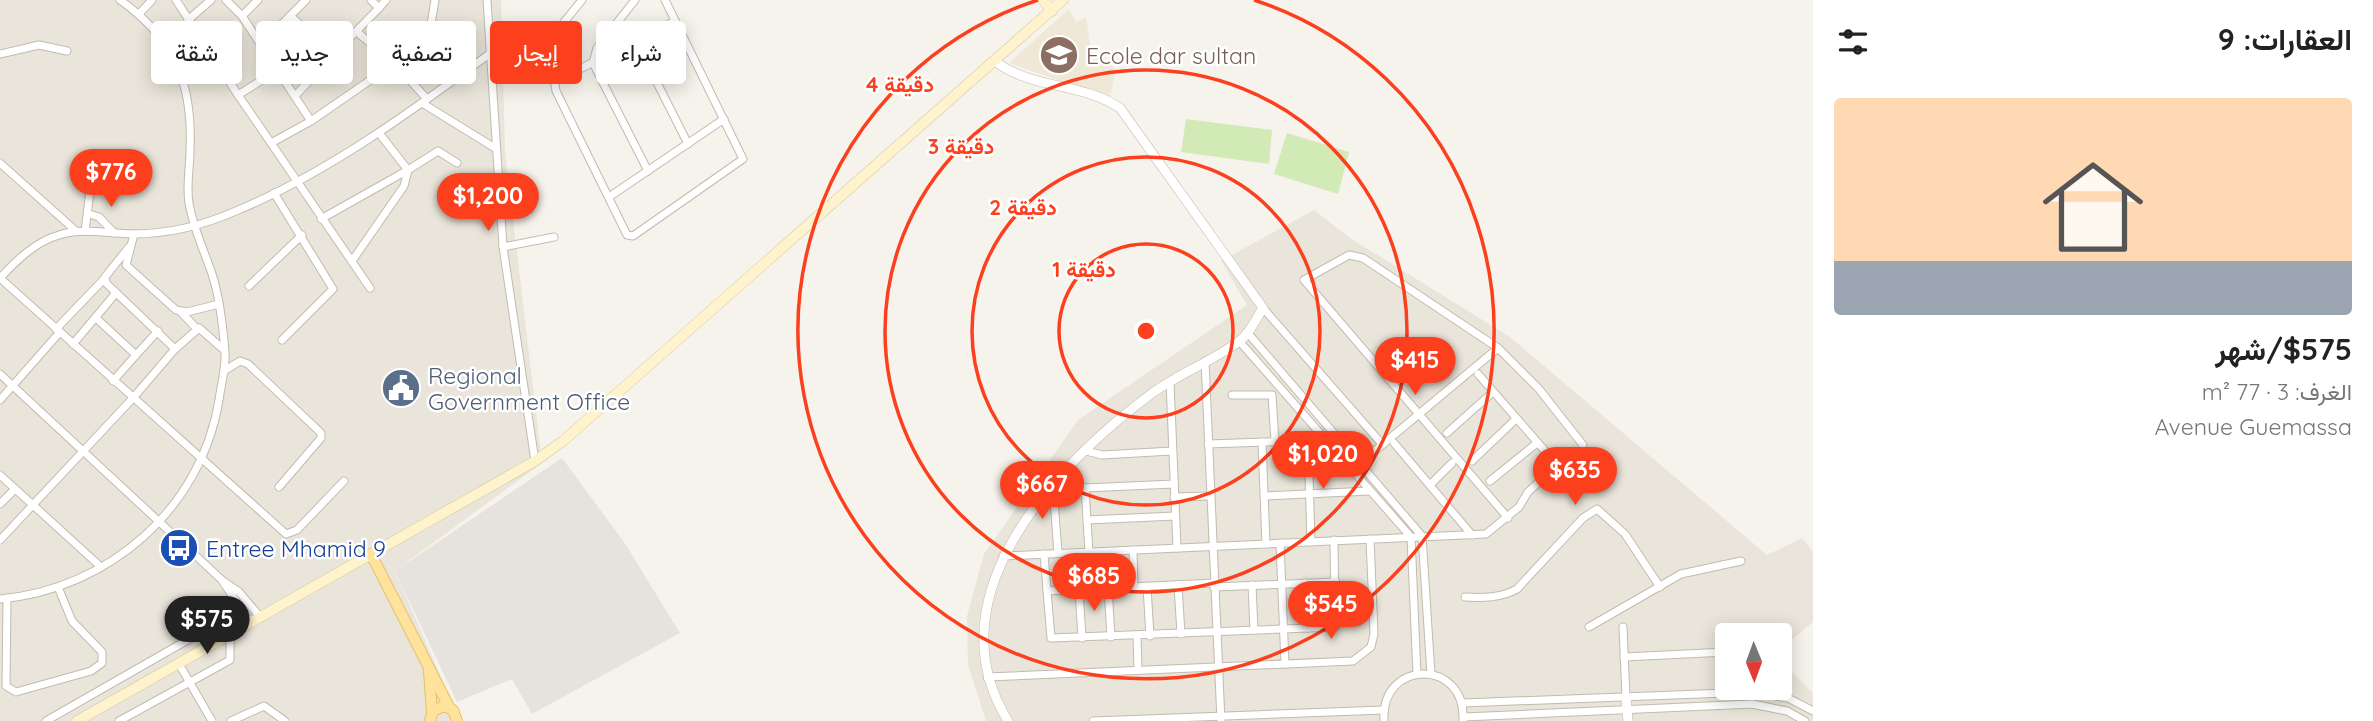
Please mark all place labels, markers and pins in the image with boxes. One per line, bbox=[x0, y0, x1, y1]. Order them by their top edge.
school or university icon: Ecole dar sultan bbox=[1038, 34, 1080, 76]
place label: Ecole dar sultan bbox=[1086, 41, 1256, 70]
pin: $776 bbox=[70, 150, 152, 209]
pin: $1,200 bbox=[431, 174, 545, 233]
centre of rings bbox=[1134, 319, 1158, 343]
pin: $415 bbox=[1374, 338, 1456, 397]
place label: Regional Government Office bbox=[428, 361, 630, 416]
public building icon: Regional Government Office bbox=[380, 367, 422, 409]
pin: $1,020 bbox=[1266, 432, 1380, 491]
pin: $635 bbox=[1534, 448, 1616, 507]
pin: $667 bbox=[1001, 462, 1083, 521]
bus stop icon: Entree Mhamid 9 bbox=[158, 527, 200, 569]
place label: Entree Mhamid 9 bbox=[206, 534, 386, 563]
pin: $685 bbox=[1053, 554, 1135, 613]
pin: $545 bbox=[1290, 582, 1372, 641]
pin: $575 bbox=[166, 596, 248, 656]

